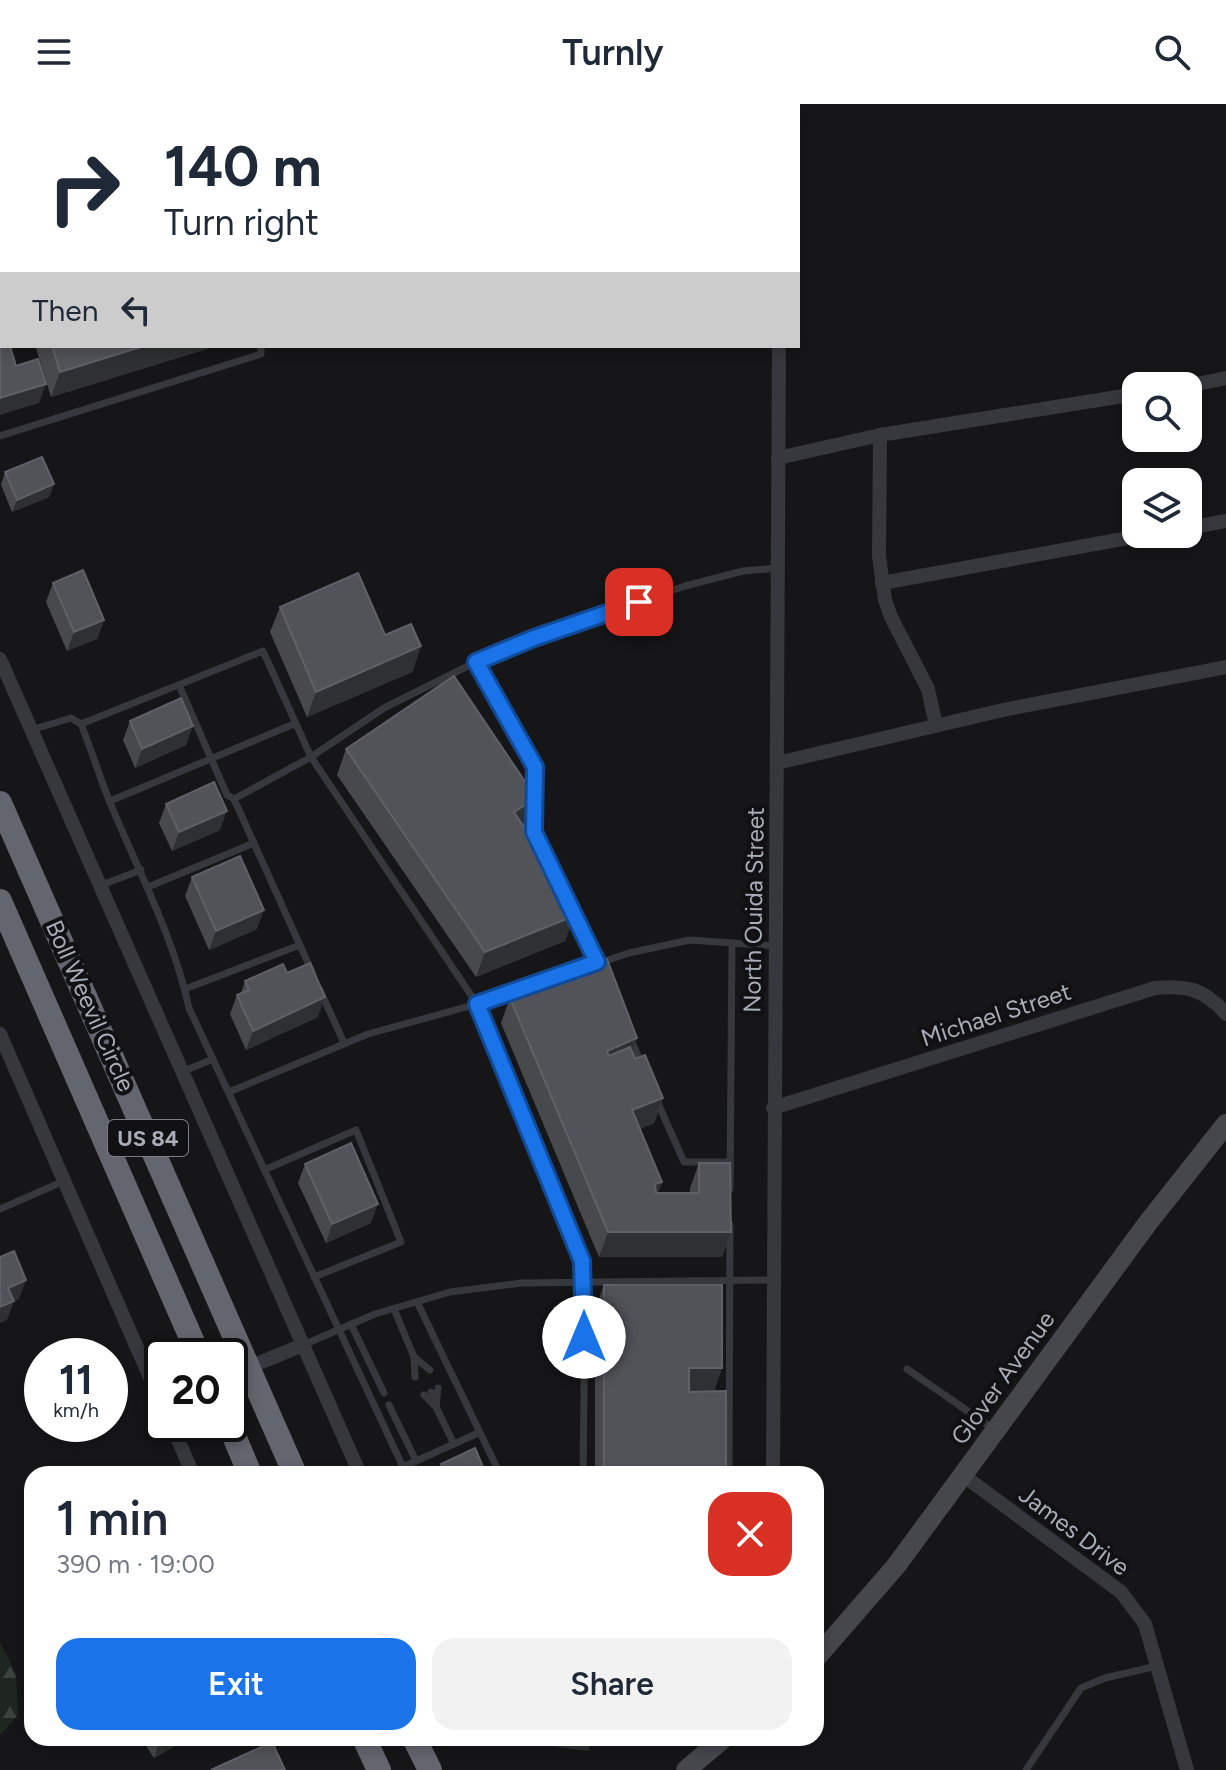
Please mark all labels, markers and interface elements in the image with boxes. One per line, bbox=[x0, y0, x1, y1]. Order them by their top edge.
icon: menu bbox=[32, 30, 76, 74]
icon: search bbox=[1150, 30, 1194, 74]
text: Turnly bbox=[562, 31, 664, 74]
text: 140 m bbox=[164, 133, 322, 200]
icon: right bbox=[32, 136, 136, 240]
text: Turn right bbox=[164, 201, 319, 244]
icon: left bbox=[114, 288, 158, 332]
text: Then bbox=[32, 292, 98, 329]
map controls bbox=[1122, 372, 1202, 548]
button: search bbox=[1122, 372, 1202, 452]
button: layers bbox=[1122, 468, 1202, 548]
pin bbox=[605, 568, 673, 636]
icon: arrive bbox=[617, 580, 661, 624]
street label: North Ouida Street bbox=[737, 807, 770, 1013]
street label: Boll Weevil Circle bbox=[40, 916, 141, 1096]
street label: Michael Street bbox=[917, 977, 1075, 1052]
road number: US 84 bbox=[108, 1120, 188, 1156]
position arrow bbox=[542, 1295, 626, 1379]
street label: Glover Avenue bbox=[945, 1305, 1061, 1450]
speed limit sign: 20 bbox=[144, 1338, 248, 1442]
text: 11 bbox=[59, 1356, 93, 1404]
text: km/h bbox=[53, 1398, 99, 1422]
street label: James Drive bbox=[1013, 1480, 1135, 1582]
text: 1 min bbox=[56, 1489, 168, 1547]
button: close bbox=[708, 1492, 792, 1576]
text: 390 m · 19:00 bbox=[56, 1548, 215, 1580]
button: Exit bbox=[56, 1638, 416, 1730]
button: Share bbox=[432, 1638, 792, 1730]

